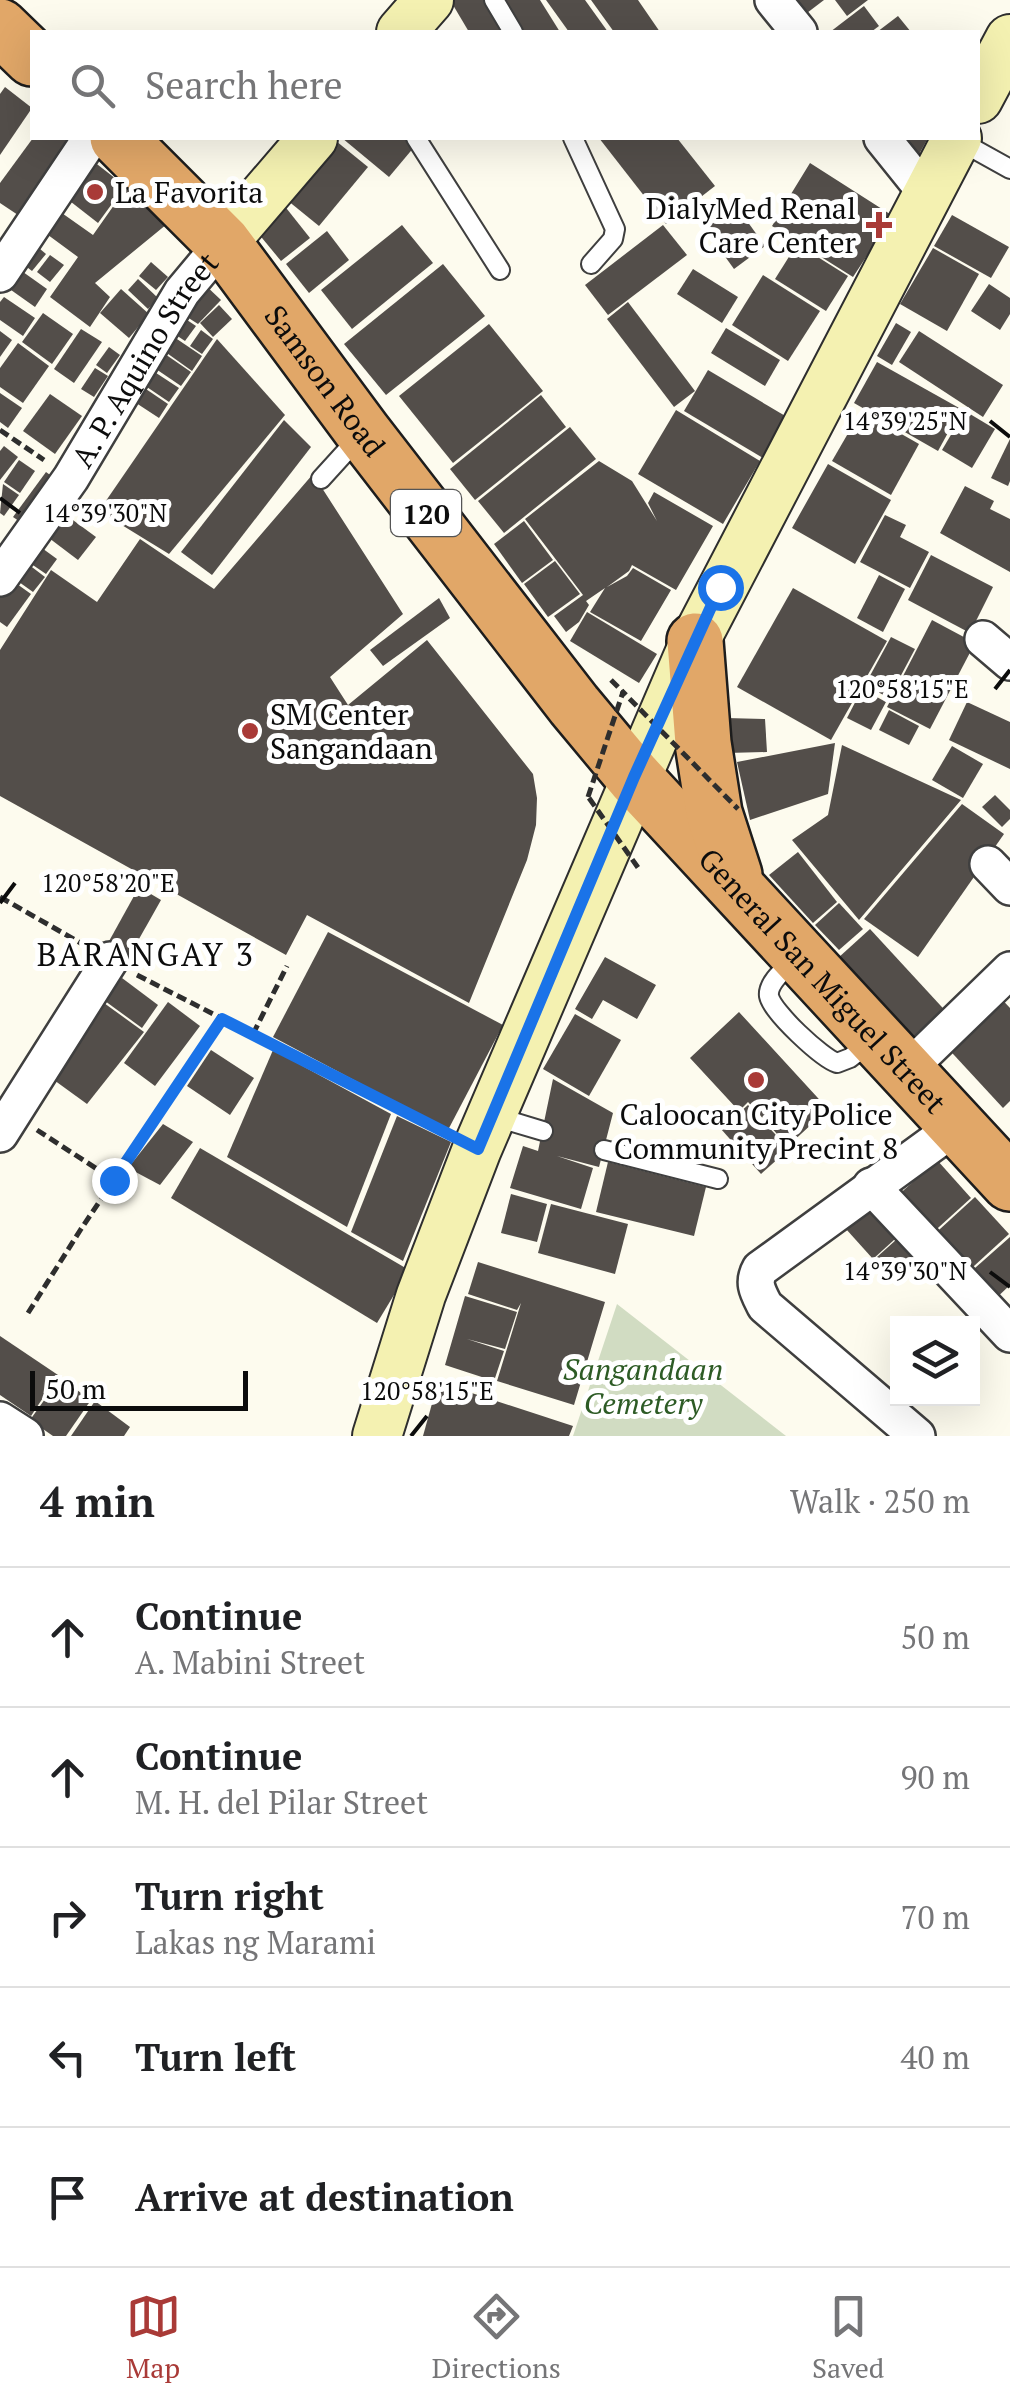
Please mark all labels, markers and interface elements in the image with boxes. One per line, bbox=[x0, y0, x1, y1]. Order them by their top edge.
search box bbox=[30, 30, 980, 140]
icon: search bbox=[65, 58, 120, 113]
text: Search here bbox=[145, 60, 343, 110]
place label: La Favorita bbox=[115, 172, 263, 212]
marker: La Favorita bbox=[84, 181, 106, 203]
place label: DialyMed Renal Care Center bbox=[646, 188, 856, 262]
marker: DialyMed Renal Care Center bbox=[866, 212, 892, 238]
street label: A. P. Aquino Street bbox=[62, 244, 227, 475]
street label: Samson Road bbox=[256, 297, 395, 465]
text: 14°39'25"N bbox=[843, 404, 967, 437]
road number: 120 bbox=[391, 490, 461, 536]
text: 14°39'30"N bbox=[43, 496, 167, 529]
route start bbox=[698, 565, 744, 611]
text: 120°58'15"E bbox=[835, 672, 969, 705]
place label: SM Center Sangandaan bbox=[270, 694, 433, 768]
marker: SM Center Sangandaan bbox=[239, 720, 261, 742]
street label: General San Miguel Street bbox=[690, 840, 955, 1122]
text: 120°58'20"E bbox=[41, 866, 175, 899]
district label: BARANGAY 3 bbox=[37, 933, 255, 975]
marker: Caloocan City Police Community Precint 8 bbox=[745, 1069, 767, 1091]
place label: Caloocan City Police Community Precint 8 bbox=[614, 1094, 898, 1168]
route end bbox=[92, 1158, 138, 1204]
text: 14°39'30"N bbox=[843, 1254, 967, 1287]
map controls bbox=[890, 1316, 980, 1406]
button: layers bbox=[890, 1316, 980, 1406]
park label: Sangandaan Cemetery bbox=[563, 1349, 723, 1423]
scale bar bbox=[30, 1366, 248, 1410]
text: 50 m bbox=[45, 1370, 106, 1407]
text: 120°58'15"E bbox=[360, 1374, 494, 1407]
text: 4 min bbox=[40, 1473, 155, 1529]
text: Walk · 250 m bbox=[790, 1480, 970, 1522]
text: Continue bbox=[135, 1591, 302, 1641]
icon: ahead bbox=[40, 1610, 95, 1665]
text: 50 m bbox=[900, 1616, 970, 1658]
text: A. Mabini Street bbox=[135, 1641, 365, 1683]
text: Continue bbox=[135, 1731, 302, 1781]
icon: ahead bbox=[40, 1750, 95, 1805]
text: 90 m bbox=[900, 1756, 970, 1798]
text: M. H. del Pilar Street bbox=[135, 1781, 428, 1823]
text: Turn right bbox=[135, 1871, 324, 1921]
icon: right bbox=[40, 1890, 95, 1945]
text: 70 m bbox=[900, 1896, 970, 1938]
text: Lakas ng Marami bbox=[135, 1921, 376, 1963]
icon: left bbox=[40, 2030, 95, 2085]
text: Turn left bbox=[135, 2032, 296, 2082]
text: 40 m bbox=[900, 2036, 970, 2078]
icon: arrive bbox=[40, 2170, 95, 2225]
text: Arrive at destination bbox=[135, 2172, 514, 2222]
tab: Map bbox=[126, 2289, 181, 2386]
tab: Directions bbox=[432, 2289, 561, 2386]
tab: Saved bbox=[812, 2289, 884, 2386]

